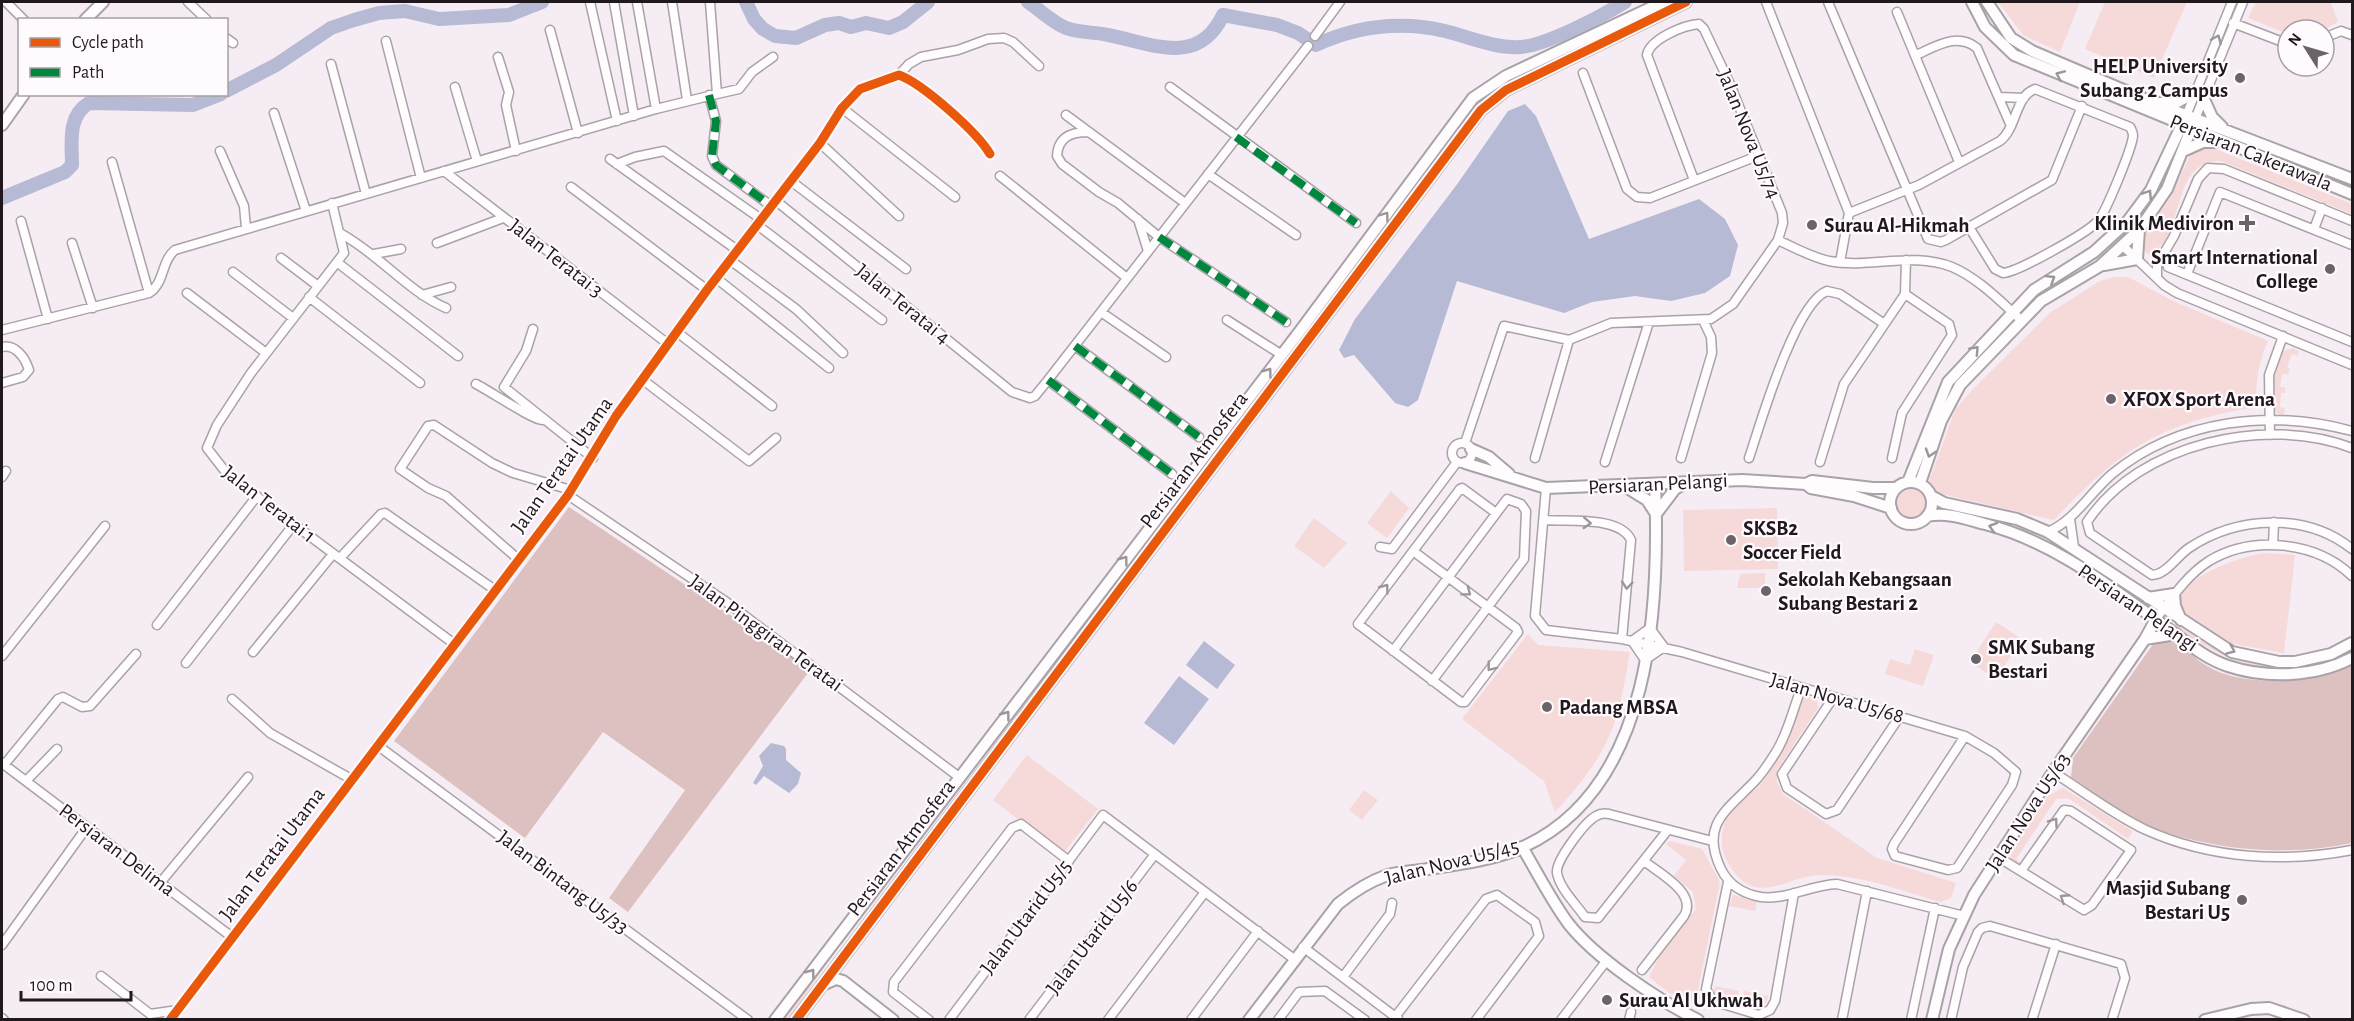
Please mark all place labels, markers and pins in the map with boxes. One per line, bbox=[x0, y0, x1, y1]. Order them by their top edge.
place label: HELP University Subang 2 Campus bbox=[2080, 56, 2229, 101]
marker: HELP University Subang 2 Campus bbox=[2233, 71, 2247, 85]
place label: Klinik Mediviron bbox=[2094, 213, 2234, 234]
marker: Klinik Mediviron bbox=[2238, 214, 2256, 232]
place label: Surau Al-Hikmah bbox=[1824, 215, 1969, 236]
marker: Surau Al-Hikmah bbox=[1805, 218, 1819, 232]
place label: Smart International College bbox=[2151, 247, 2318, 292]
marker: Smart International College bbox=[2323, 262, 2337, 276]
place label: XFOX Sport Arena bbox=[2123, 389, 2275, 410]
marker: XFOX Sport Arena bbox=[2104, 392, 2118, 406]
place label: SKSB2 Soccer Field bbox=[1743, 518, 1842, 563]
marker: SKSB2 Soccer Field bbox=[1724, 533, 1738, 547]
place label: Sekolah Kebangsaan Subang Bestari 2 bbox=[1778, 569, 1952, 614]
marker: Sekolah Kebangsaan Subang Bestari 2 bbox=[1759, 584, 1773, 598]
place label: SMK Subang Bestari bbox=[1988, 637, 2095, 682]
marker: SMK Subang Bestari bbox=[1969, 652, 1983, 666]
place label: Padang MBSA bbox=[1559, 697, 1678, 718]
marker: Padang MBSA bbox=[1540, 700, 1554, 714]
place label: Masjid Subang Bestari U5 bbox=[2106, 878, 2230, 923]
marker: Masjid Subang Bestari U5 bbox=[2235, 893, 2249, 907]
place label: Surau Al Ukhwah bbox=[1619, 990, 1763, 1011]
marker: Surau Al Ukhwah bbox=[1600, 993, 1614, 1007]

